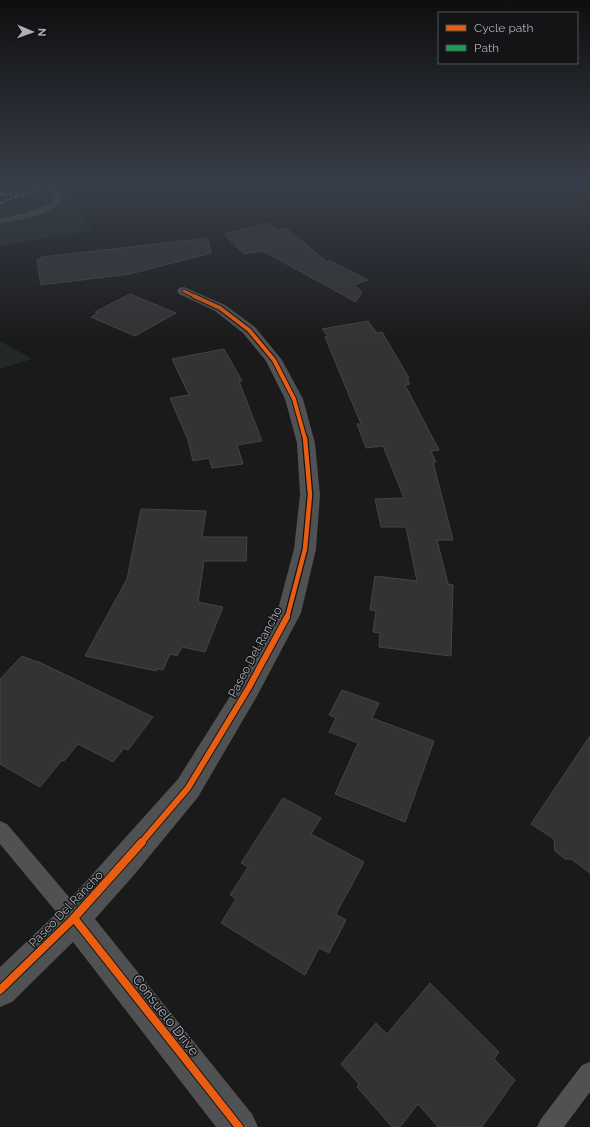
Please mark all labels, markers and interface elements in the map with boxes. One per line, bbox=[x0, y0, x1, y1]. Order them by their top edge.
north arrow bbox=[12, 12, 52, 52]
legend bbox=[438, 12, 578, 64]
text: Cycle path bbox=[474, 21, 533, 35]
text: N bbox=[35, 28, 48, 37]
text: Path bbox=[474, 41, 499, 55]
street label: Paseo Del Rancho bbox=[225, 604, 285, 700]
street label: Paseo Del Rancho bbox=[26, 868, 106, 950]
street label: Consuelo Drive bbox=[129, 971, 203, 1059]

